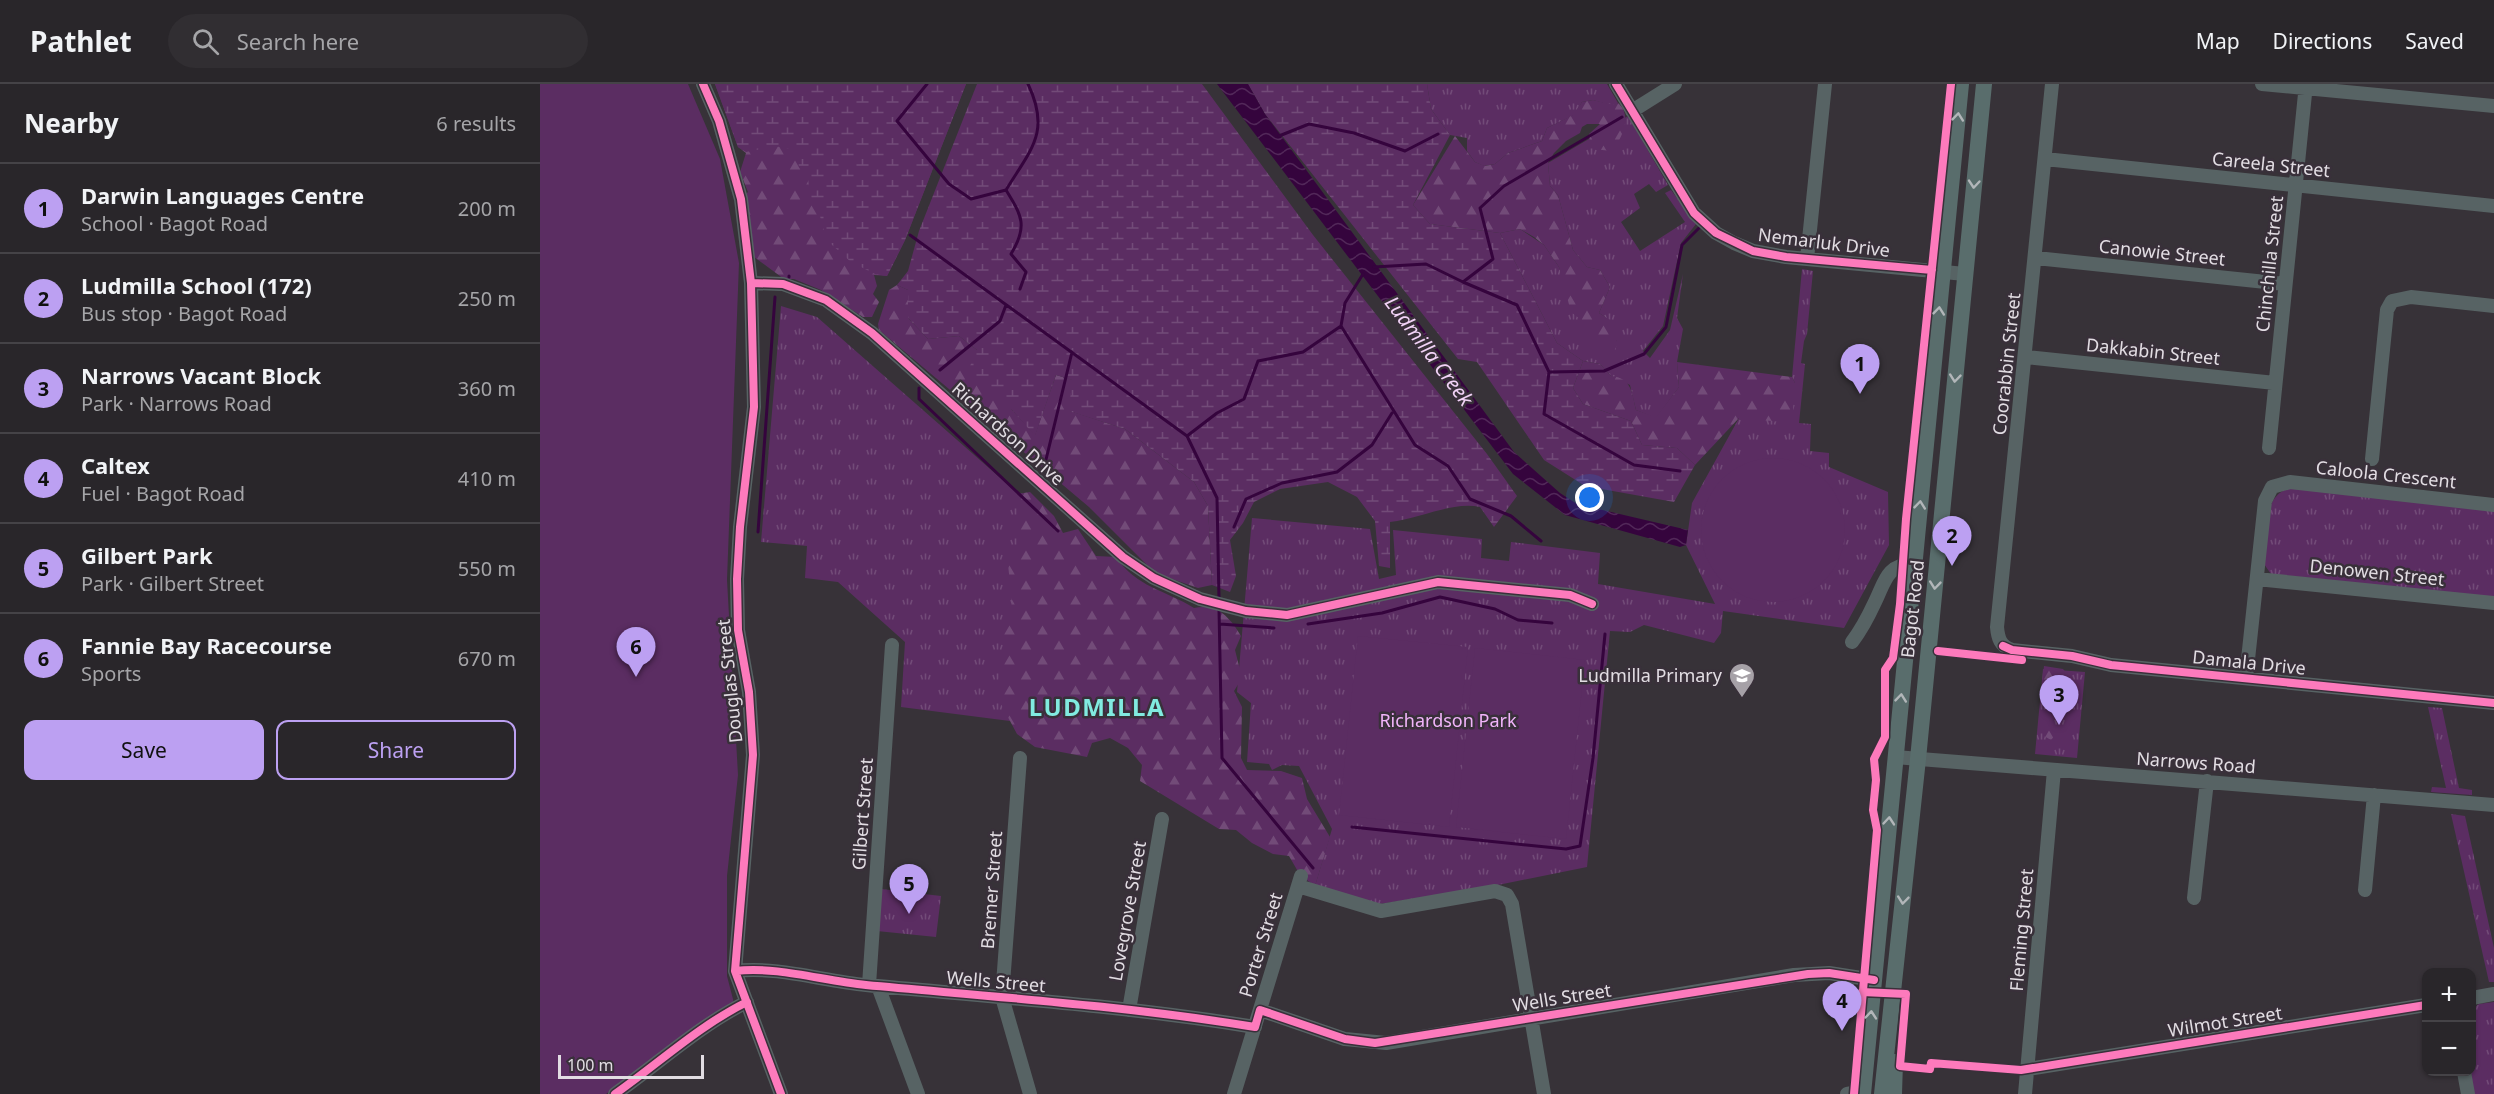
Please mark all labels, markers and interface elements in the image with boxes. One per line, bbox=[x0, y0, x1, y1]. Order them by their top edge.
search box bbox=[168, 14, 588, 68]
text: Pathlet bbox=[30, 22, 132, 60]
icon: search bbox=[189, 25, 222, 58]
text: Search here bbox=[237, 26, 359, 56]
text: Map bbox=[2196, 27, 2240, 55]
text: Directions bbox=[2273, 27, 2372, 55]
text: Saved bbox=[2405, 27, 2464, 55]
text: Nearby bbox=[24, 105, 119, 141]
text: 6 results bbox=[436, 110, 516, 137]
one-way arrow bbox=[1951, 112, 1964, 121]
street label: Careela Street bbox=[2211, 146, 2332, 182]
one-way arrow bbox=[1968, 179, 1981, 189]
text: Darwin Languages Centre bbox=[81, 180, 364, 210]
street label: Chinchilla Street bbox=[2250, 194, 2288, 333]
text: 1 bbox=[38, 195, 49, 222]
text: 200 m bbox=[458, 195, 516, 222]
text: School · Bagot Road bbox=[81, 210, 268, 237]
street label: Nemarluk Drive bbox=[1757, 222, 1891, 262]
street label: Canowie Street bbox=[2098, 233, 2227, 271]
text: Ludmilla School (172) bbox=[81, 270, 312, 300]
text: 2 bbox=[38, 285, 49, 312]
text: 250 m bbox=[458, 285, 516, 312]
water label: Ludmilla Creek bbox=[1379, 290, 1480, 412]
street label: Coorabbin Street bbox=[1987, 291, 2025, 436]
text: Bus stop · Bagot Road bbox=[81, 300, 287, 327]
one-way arrow bbox=[1932, 306, 1945, 315]
street label: Dakkabin Street bbox=[2085, 332, 2222, 370]
pin: 1 bbox=[1840, 344, 1880, 394]
text: Narrows Vacant Block bbox=[81, 360, 321, 390]
one-way arrow bbox=[1949, 374, 1962, 383]
text: 3 bbox=[38, 375, 49, 402]
text: 360 m bbox=[458, 375, 516, 402]
street label: Richardson Drive bbox=[947, 376, 1070, 490]
text: Park · Narrows Road bbox=[81, 390, 272, 417]
text: Caltex bbox=[81, 450, 150, 480]
street label: Caloola Crescent bbox=[2315, 455, 2458, 493]
text: 4 bbox=[38, 465, 49, 492]
text: 410 m bbox=[458, 465, 516, 492]
text: Fuel · Bagot Road bbox=[81, 480, 245, 507]
your location bbox=[1575, 483, 1604, 512]
one-way arrow bbox=[1913, 500, 1926, 510]
pin: 2 bbox=[1932, 516, 1972, 566]
text: Gilbert Park bbox=[81, 540, 213, 570]
street label: Denowen Street bbox=[2309, 553, 2446, 591]
text: 5 bbox=[38, 555, 49, 582]
text: 550 m bbox=[458, 555, 516, 582]
street label: Bagot Road bbox=[1895, 559, 1929, 659]
text: Park · Gilbert Street bbox=[81, 570, 264, 597]
one-way arrow bbox=[1929, 581, 1942, 590]
street label: Douglas Street bbox=[711, 617, 747, 744]
pin: 6 bbox=[616, 628, 656, 677]
text: Fannie Bay Racecourse bbox=[81, 630, 332, 660]
street label: Damala Drive bbox=[2191, 644, 2307, 680]
text: 6 bbox=[38, 645, 49, 672]
text: 670 m bbox=[458, 645, 516, 672]
text: Sports bbox=[81, 660, 141, 687]
school or university icon: Ludmilla Primary bbox=[1727, 661, 1757, 699]
place label: Ludmilla Primary bbox=[1578, 663, 1723, 687]
pin: 3 bbox=[2040, 676, 2078, 725]
district label: LUDMILLA bbox=[1029, 690, 1165, 723]
one-way arrow bbox=[1894, 694, 1907, 703]
park label: Richardson Park bbox=[1379, 708, 1517, 732]
button: Save bbox=[24, 720, 264, 780]
button: Share bbox=[276, 720, 516, 780]
street label: Narrows Road bbox=[2136, 746, 2257, 778]
street label: Gilbert Street bbox=[846, 756, 878, 871]
one-way arrow bbox=[1882, 816, 1895, 825]
street label: Bremer Street bbox=[975, 830, 1007, 950]
street label: Lovegrove Street bbox=[1103, 838, 1151, 983]
pin: 5 bbox=[890, 864, 928, 914]
street label: Fleming Street bbox=[2004, 867, 2038, 992]
street label: Porter Street bbox=[1233, 889, 1287, 1000]
one-way arrow bbox=[1897, 896, 1910, 905]
street label: Wells Street bbox=[946, 965, 1047, 997]
map controls bbox=[2422, 968, 2476, 1076]
button: + bbox=[2422, 968, 2476, 1022]
street label: Wells Street bbox=[1511, 977, 1613, 1017]
pin: 4 bbox=[1822, 982, 1862, 1031]
street label: Wilmot Street bbox=[2166, 1000, 2284, 1042]
one-way arrow bbox=[1864, 1010, 1877, 1019]
button: − bbox=[2422, 1022, 2476, 1076]
scale bar bbox=[558, 1052, 704, 1080]
text: 100 m bbox=[567, 1054, 614, 1076]

